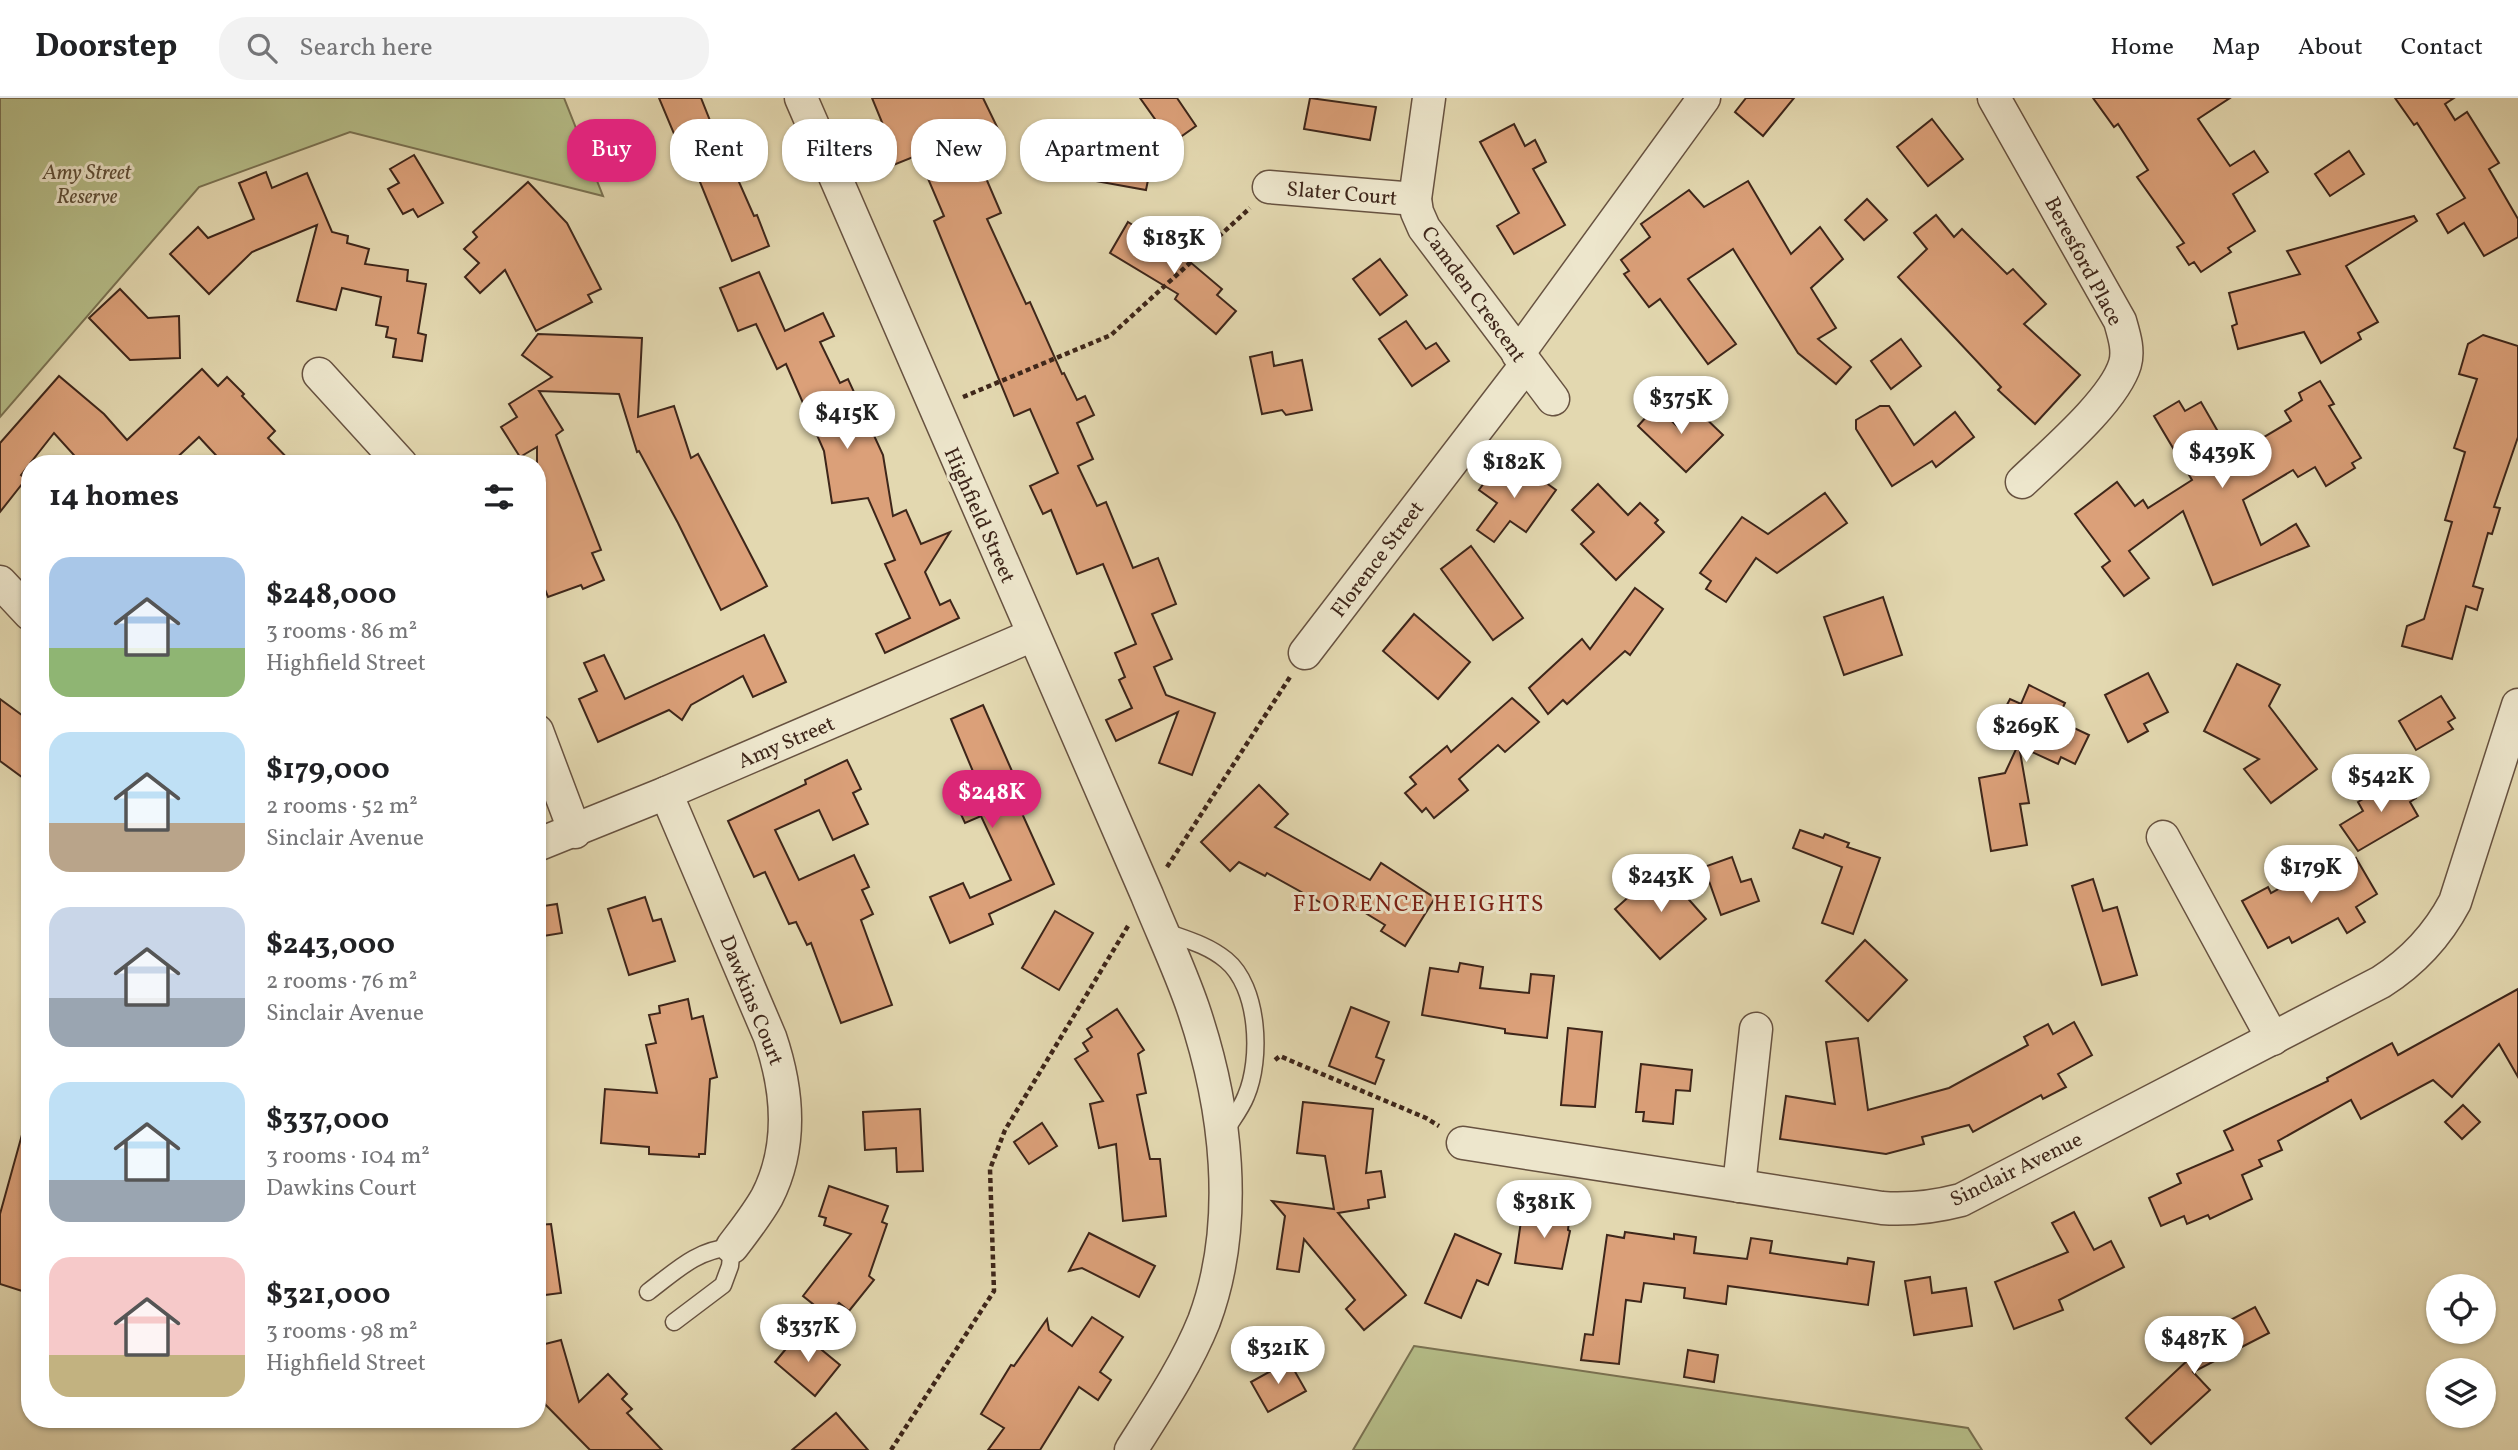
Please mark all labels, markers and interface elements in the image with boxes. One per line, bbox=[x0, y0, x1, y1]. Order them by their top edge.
search box bbox=[219, 17, 709, 80]
text: Doorstep bbox=[35, 25, 177, 71]
icon: search bbox=[243, 29, 281, 67]
text: Search here bbox=[299, 30, 433, 66]
text: Home bbox=[2110, 31, 2174, 65]
text: Map bbox=[2212, 31, 2260, 65]
text: About bbox=[2298, 31, 2363, 65]
text: Contact bbox=[2401, 31, 2483, 65]
chip: Buy bbox=[567, 119, 656, 182]
chip: Rent bbox=[670, 119, 768, 182]
chip: Filters bbox=[782, 119, 897, 182]
chip: New bbox=[911, 119, 1006, 182]
chip: Apartment bbox=[1020, 119, 1184, 182]
park label: Amy Street Reserve bbox=[42, 159, 133, 212]
street label: Slater Court bbox=[1285, 175, 1398, 214]
street label: Beresford Place bbox=[2036, 192, 2129, 331]
pin: $183K bbox=[1125, 216, 1223, 276]
street label: Camden Crescent bbox=[1413, 221, 1532, 369]
text: $183K bbox=[1143, 223, 1206, 255]
pin: $375K bbox=[1632, 376, 1730, 436]
text: $375K bbox=[1649, 383, 1713, 415]
pin: $415K bbox=[798, 392, 896, 451]
text: $415K bbox=[815, 398, 879, 430]
pin: $439K bbox=[2173, 430, 2271, 490]
text: $439K bbox=[2189, 437, 2255, 469]
pin: $182K bbox=[1465, 440, 1563, 500]
street label: Highfield Street bbox=[936, 443, 1022, 588]
text: $182K bbox=[1483, 447, 1546, 479]
text: 14 homes bbox=[49, 476, 179, 518]
icon: filters bbox=[480, 478, 518, 516]
street label: Florence Street bbox=[1325, 496, 1432, 624]
text: $248,000 bbox=[266, 574, 396, 616]
icon: home bbox=[105, 585, 189, 669]
text: 3 rooms · 86 m² bbox=[266, 616, 417, 648]
text: Highfield Street bbox=[266, 648, 426, 680]
pin: $269K bbox=[1977, 704, 2075, 764]
street label: Amy Street bbox=[734, 710, 839, 777]
text: $269K bbox=[1993, 711, 2059, 743]
text: $179,000 bbox=[266, 749, 390, 791]
pin: $542K bbox=[2332, 754, 2430, 814]
icon: home bbox=[105, 760, 189, 844]
text: $542K bbox=[2348, 761, 2414, 793]
pin: $248K bbox=[943, 770, 1041, 830]
text: $248K bbox=[958, 777, 1026, 809]
text: 2 rooms · 52 m² bbox=[266, 791, 418, 823]
text: Sinclair Avenue bbox=[266, 823, 424, 855]
pin: $179K bbox=[2262, 846, 2360, 905]
text: $179K bbox=[2280, 852, 2342, 884]
pin: $243K bbox=[1612, 854, 1710, 914]
text: $243K bbox=[1628, 861, 1694, 893]
district label: FLORENCE HEIGHTS bbox=[1293, 889, 1545, 921]
text: $243,000 bbox=[266, 924, 395, 966]
street label: Dawkins Court bbox=[711, 931, 790, 1070]
icon: home bbox=[105, 935, 189, 1019]
text: 2 rooms · 76 m² bbox=[266, 966, 417, 998]
text: Sinclair Avenue bbox=[266, 998, 424, 1030]
text: $337,000 bbox=[266, 1099, 389, 1141]
icon: home bbox=[105, 1110, 189, 1194]
street label: Sinclair Avenue bbox=[1946, 1126, 2088, 1215]
text: 3 rooms · 104 m² bbox=[266, 1141, 430, 1173]
text: Dawkins Court bbox=[266, 1173, 417, 1205]
pin: $381K bbox=[1495, 1180, 1593, 1240]
text: $381K bbox=[1513, 1187, 1576, 1219]
text: $321,000 bbox=[266, 1274, 390, 1316]
map controls bbox=[2426, 1274, 2496, 1428]
button: locate bbox=[2426, 1274, 2496, 1344]
icon: home bbox=[105, 1285, 189, 1369]
pin: $337K bbox=[759, 1304, 857, 1364]
text: $337K bbox=[776, 1311, 840, 1343]
text: 3 rooms · 98 m² bbox=[266, 1316, 418, 1348]
pin: $487K bbox=[2145, 1316, 2243, 1376]
text: $487K bbox=[2161, 1323, 2227, 1355]
pin: $321K bbox=[1229, 1326, 1327, 1386]
text: $321K bbox=[1247, 1333, 1309, 1365]
text: Highfield Street bbox=[266, 1348, 426, 1380]
button: layers bbox=[2426, 1358, 2496, 1428]

